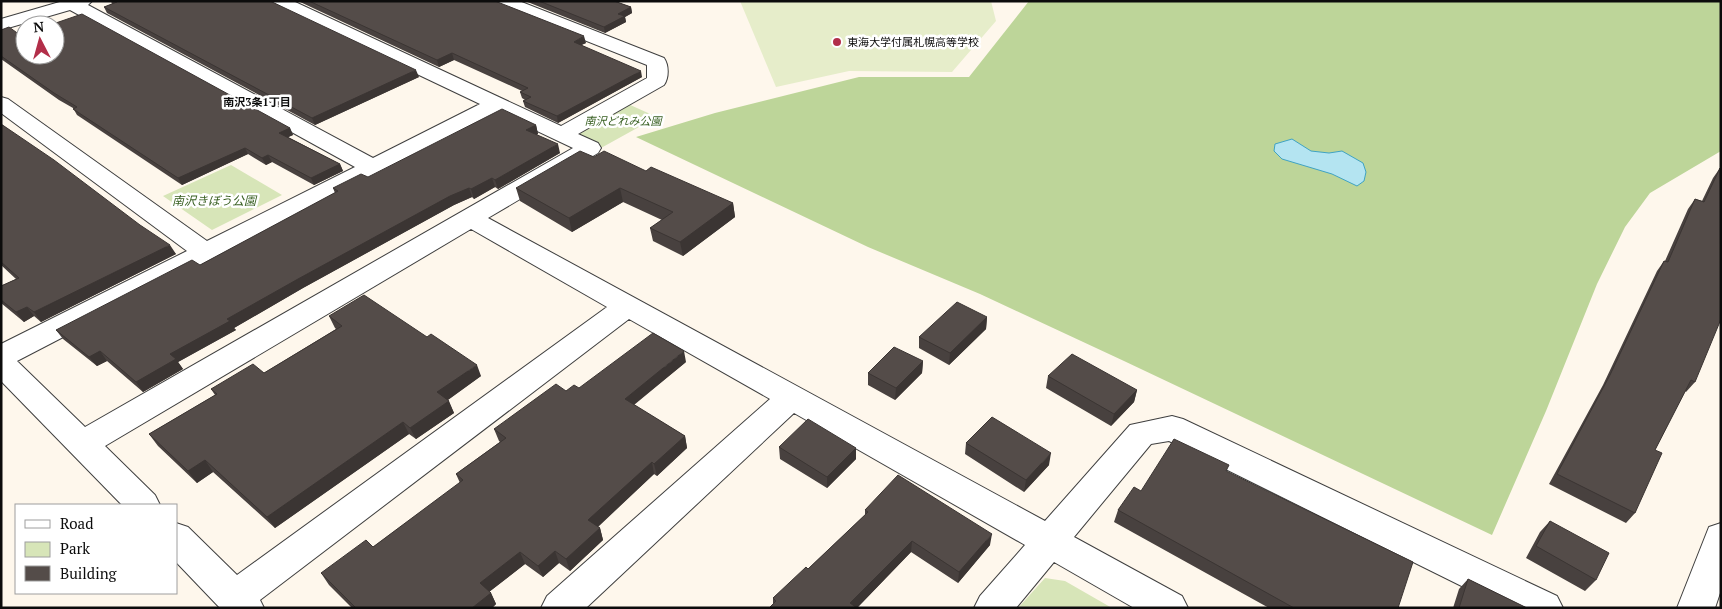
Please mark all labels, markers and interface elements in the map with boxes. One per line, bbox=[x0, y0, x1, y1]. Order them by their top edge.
north arrow bbox=[15, 15, 65, 65]
text: N bbox=[32, 17, 45, 37]
place label: 東海大学付属札幌高等学校 bbox=[847, 35, 979, 49]
marker: 東海大学付属札幌高等学校 bbox=[831, 36, 843, 48]
district label: 南沢3条1丁目 bbox=[223, 95, 291, 109]
park label: 南沢どれみ公園 bbox=[585, 114, 663, 128]
park label: 南沢きぼう公園 bbox=[172, 193, 258, 208]
legend bbox=[15, 504, 178, 594]
text: Road bbox=[60, 513, 93, 533]
text: Park bbox=[60, 538, 90, 558]
text: Building bbox=[60, 563, 118, 583]

